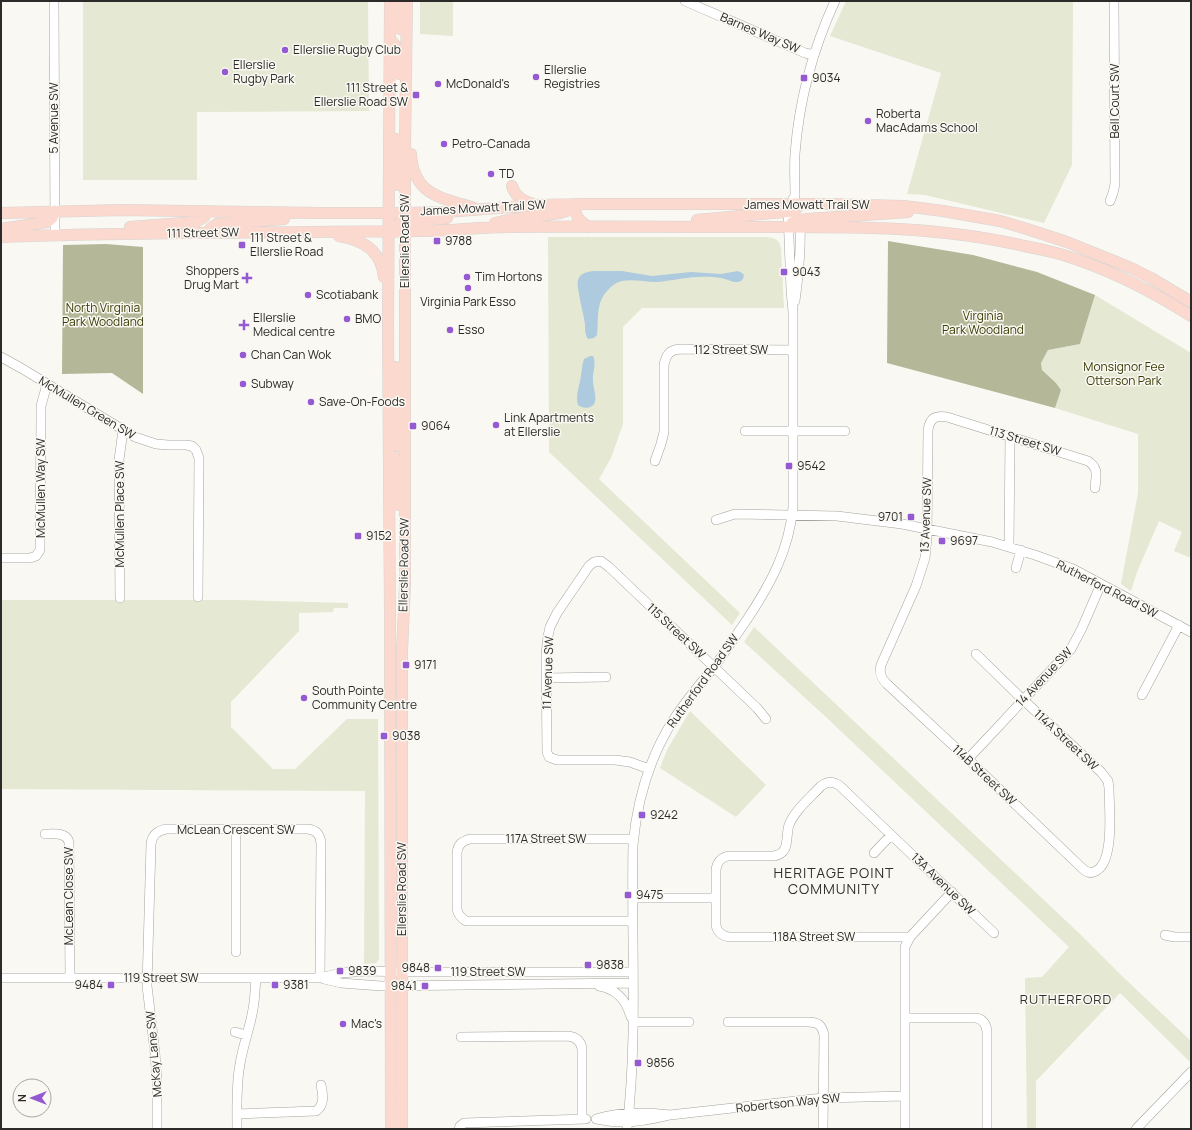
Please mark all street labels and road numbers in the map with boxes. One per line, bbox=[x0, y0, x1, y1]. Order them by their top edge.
street label: Barnes Way SW bbox=[718, 8, 803, 57]
street label: Bell Court SW bbox=[1106, 63, 1123, 139]
street label: 5 Avenue SW bbox=[45, 82, 62, 154]
street label: Ellerslie Road SW bbox=[396, 193, 413, 288]
street label: James Mowatt Trail SW bbox=[420, 196, 547, 219]
street label: James Mowatt Trail SW bbox=[744, 196, 871, 213]
street label: 111 Street SW bbox=[167, 223, 240, 242]
street label: 112 Street SW bbox=[694, 341, 769, 358]
street label: McMullen Green SW bbox=[36, 372, 140, 444]
street label: 113 Street SW bbox=[987, 422, 1064, 460]
street label: McMullen Way SW bbox=[32, 437, 49, 538]
street label: McMullen Place SW bbox=[111, 460, 128, 567]
street label: 13 Avenue SW bbox=[916, 476, 935, 553]
street label: Ellerslie Road SW bbox=[394, 517, 413, 612]
street label: Rutherford Road SW bbox=[1053, 556, 1162, 622]
street label: 115 Street SW bbox=[643, 599, 710, 663]
street label: Rutherford Road SW bbox=[663, 630, 743, 731]
street label: 11 Avenue SW bbox=[538, 635, 557, 710]
street label: 14 Avenue SW bbox=[1011, 643, 1076, 710]
street label: 114A Street SW bbox=[1030, 705, 1103, 775]
street label: 114B Street SW bbox=[948, 740, 1021, 809]
street label: McLean Crescent SW bbox=[177, 821, 296, 838]
street label: 117A Street SW bbox=[506, 830, 587, 847]
street label: Ellerslie Road SW bbox=[393, 841, 410, 936]
street label: McLean Close SW bbox=[60, 846, 77, 945]
street label: 13A Avenue SW bbox=[908, 849, 980, 919]
street label: 118A Street SW bbox=[773, 928, 856, 945]
street label: 119 Street SW bbox=[450, 963, 526, 980]
street label: 119 Street SW bbox=[123, 969, 199, 986]
street label: McKay Lane SW bbox=[141, 1009, 166, 1098]
street label: Robertson Way SW bbox=[735, 1088, 842, 1116]

